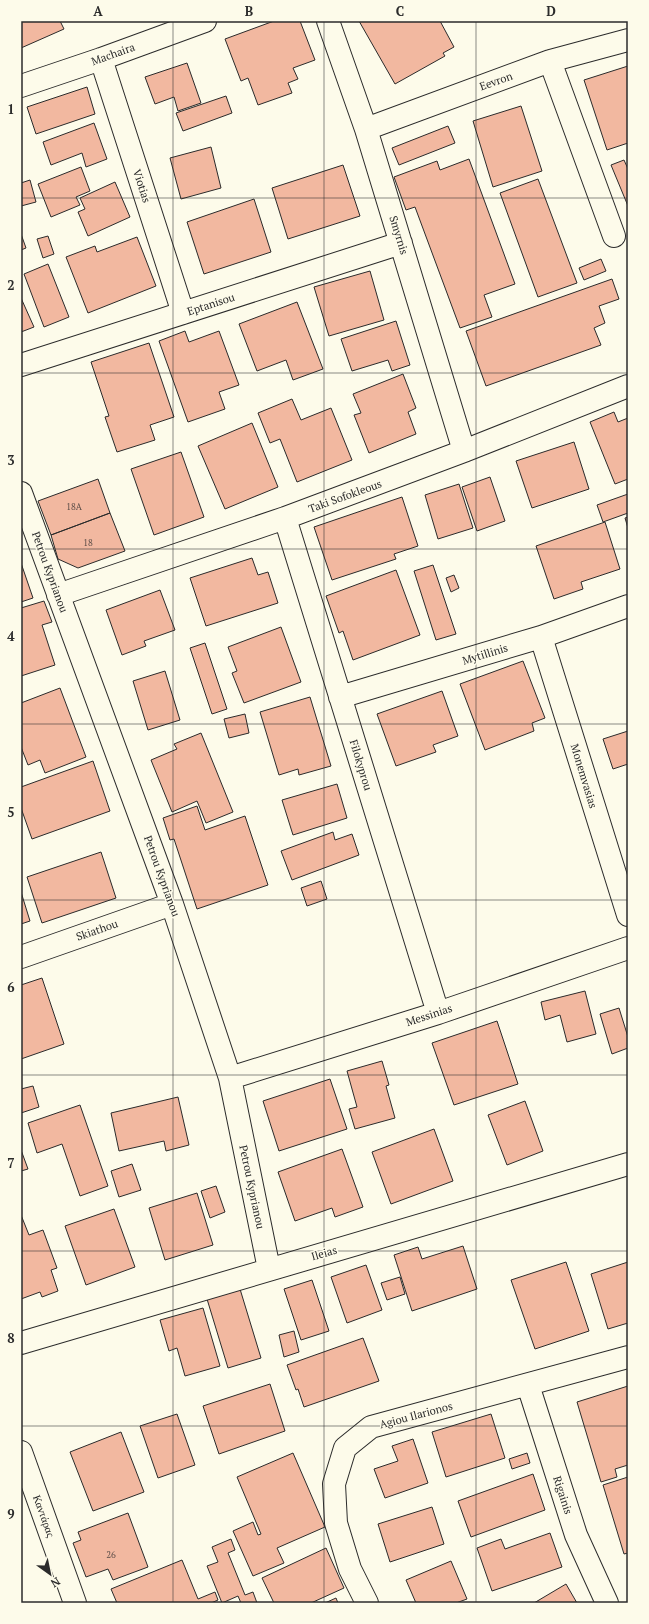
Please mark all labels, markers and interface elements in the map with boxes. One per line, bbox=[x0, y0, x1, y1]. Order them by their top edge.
text: A bbox=[93, 2, 103, 20]
text: B bbox=[245, 2, 253, 20]
text: C bbox=[396, 2, 404, 20]
text: D bbox=[546, 2, 556, 20]
street label: Machaira bbox=[89, 40, 137, 68]
street label: Eevron bbox=[478, 68, 515, 93]
text: 1 bbox=[7, 100, 15, 118]
street label: Viotias bbox=[130, 167, 154, 205]
street label: Smyrnis bbox=[386, 214, 412, 256]
text: 2 bbox=[7, 276, 15, 294]
street label: Eptanisou bbox=[185, 290, 237, 318]
text: 3 bbox=[7, 451, 15, 469]
street label: Taki Sofokleous bbox=[306, 476, 384, 516]
house number: 18A bbox=[66, 501, 83, 513]
street label: Petrou Kyprianou bbox=[29, 529, 71, 615]
house number: 18 bbox=[83, 537, 93, 549]
text: 4 bbox=[7, 627, 15, 645]
street label: Mytillinis bbox=[460, 640, 510, 668]
street label: Filokyprou bbox=[347, 738, 376, 793]
street label: Monemvasias bbox=[568, 742, 601, 810]
text: 5 bbox=[7, 803, 15, 821]
street label: Petrou Kyprianou bbox=[141, 833, 183, 919]
street label: Skiathou bbox=[74, 916, 120, 944]
text: 6 bbox=[7, 978, 15, 996]
street label: Messinias bbox=[404, 1001, 454, 1029]
street label: Petrou Kyprianou bbox=[236, 1144, 268, 1231]
text: 7 bbox=[7, 1154, 15, 1172]
street label: Ileias bbox=[309, 1243, 339, 1263]
text: 8 bbox=[7, 1329, 15, 1347]
street label: Agiou Ilarionos bbox=[378, 1398, 454, 1431]
street label: Rigainis bbox=[550, 1474, 576, 1516]
street label: Καντάρας bbox=[30, 1493, 58, 1540]
text: 9 bbox=[7, 1505, 15, 1523]
house number: 26 bbox=[106, 1549, 116, 1561]
north arrow bbox=[30, 1554, 70, 1594]
text: N bbox=[48, 1574, 63, 1591]

